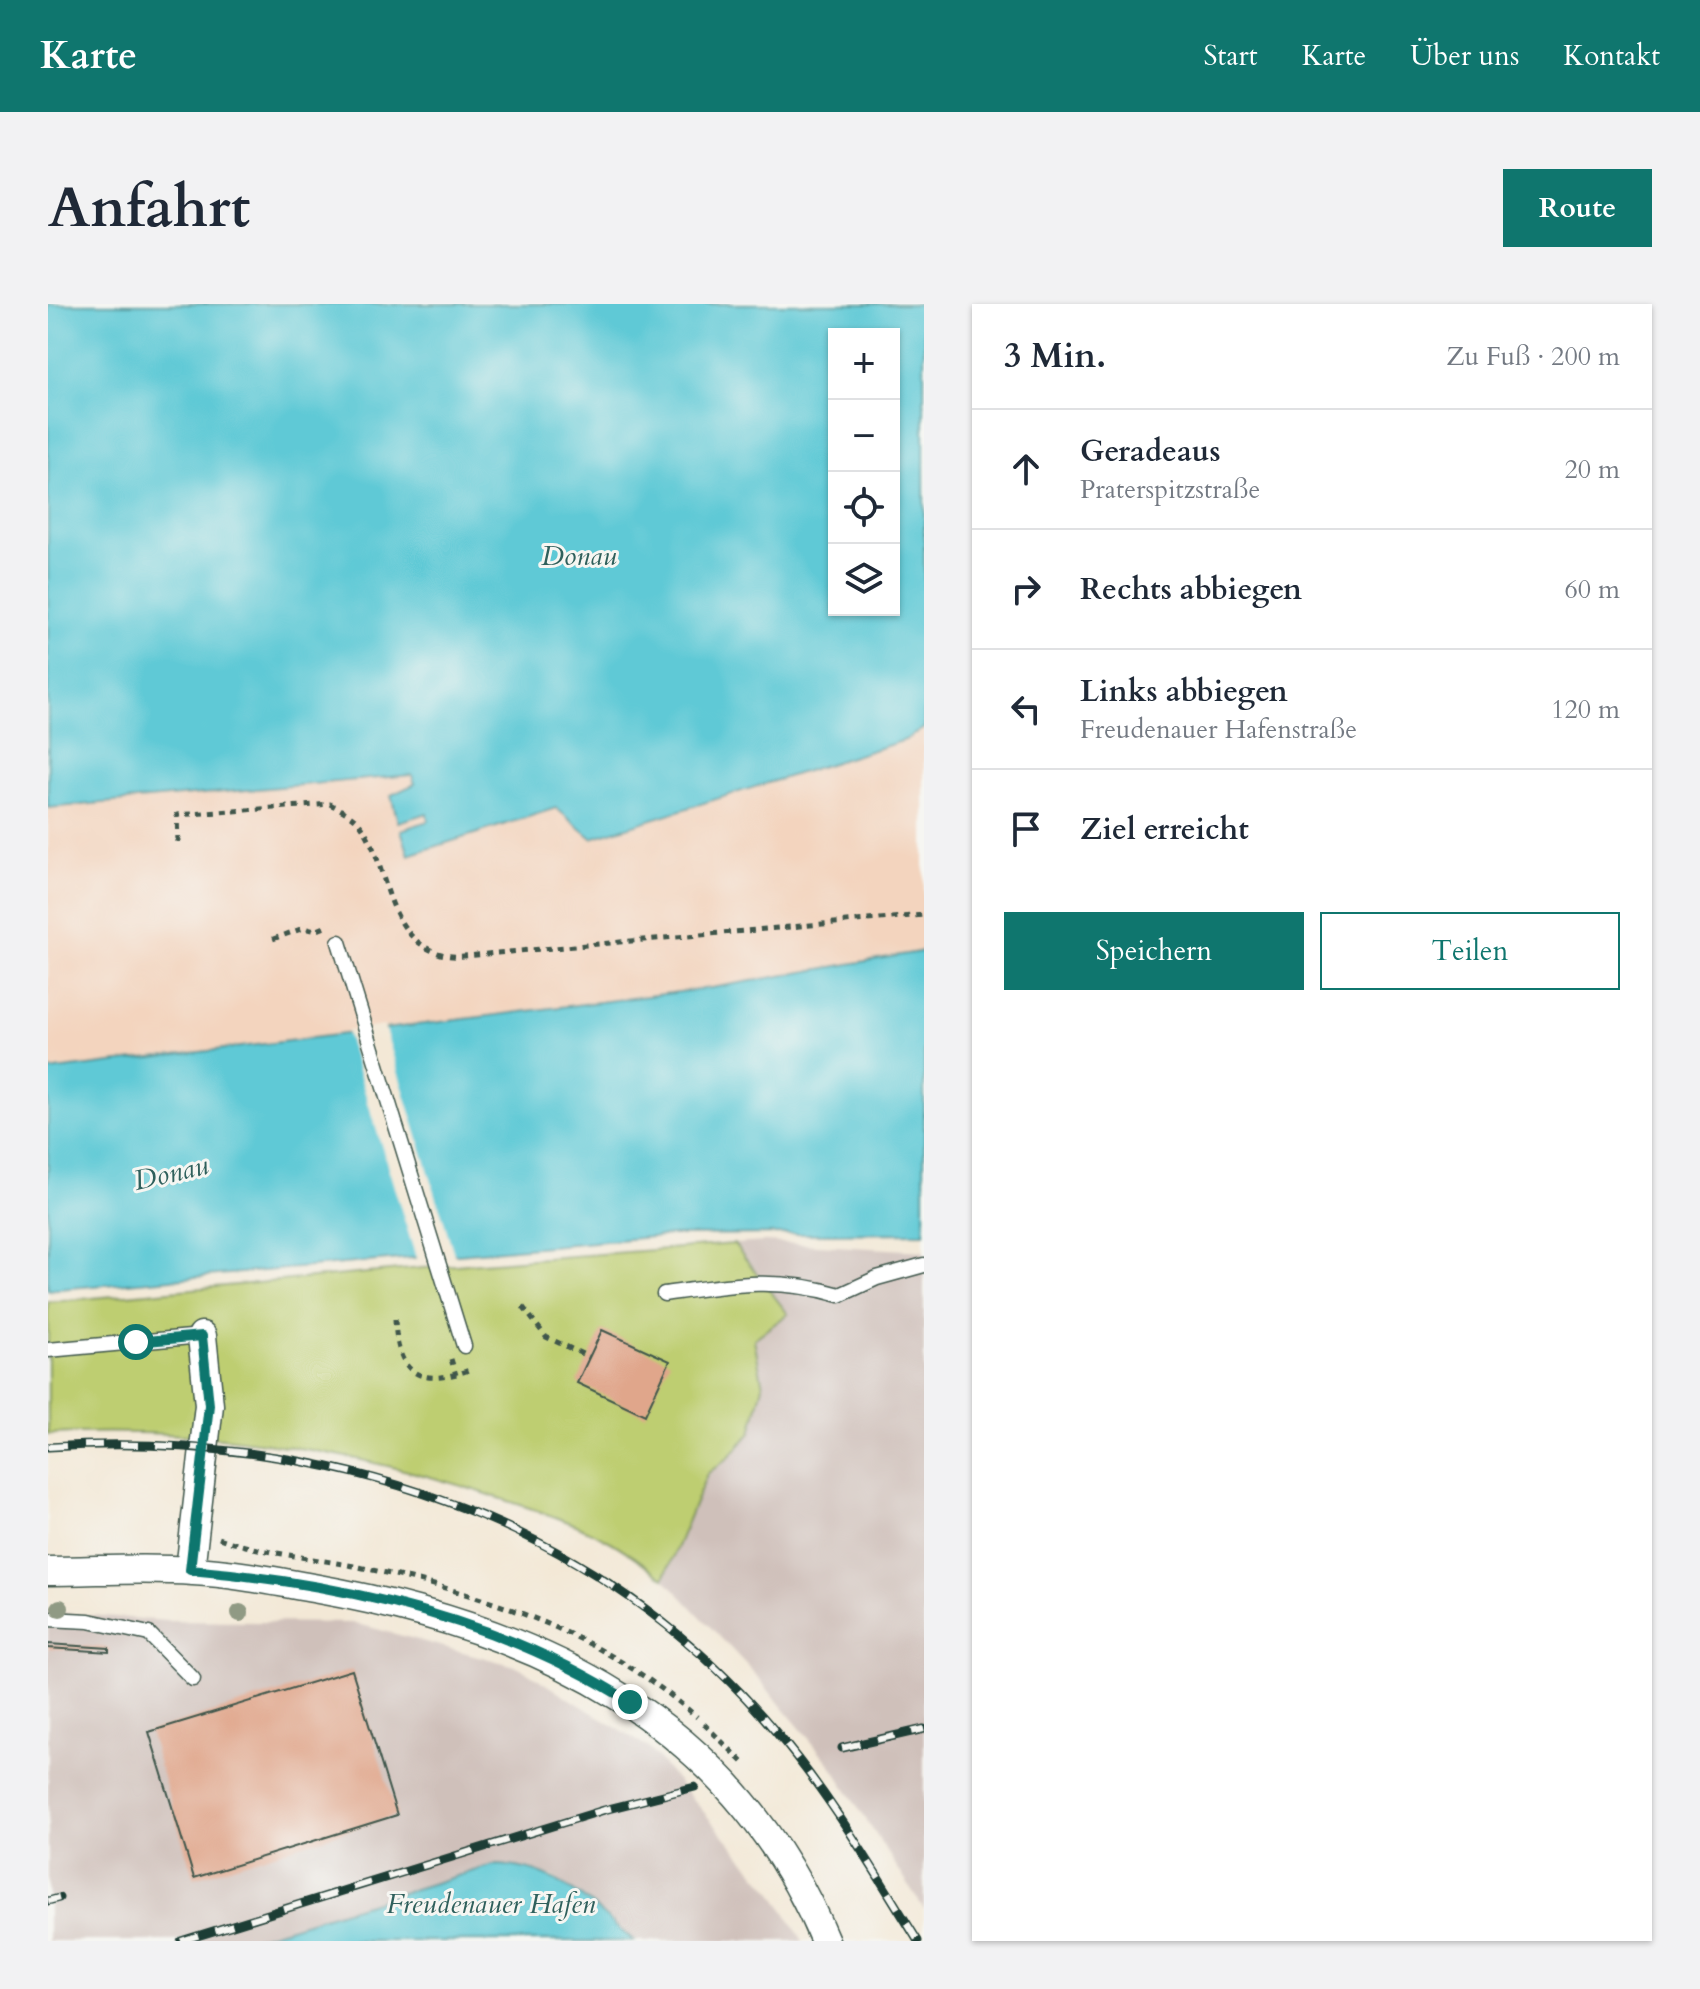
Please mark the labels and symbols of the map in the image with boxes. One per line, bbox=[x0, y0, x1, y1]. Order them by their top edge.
water label: Donau bbox=[541, 537, 617, 575]
water label: Donau bbox=[130, 1146, 212, 1200]
route start bbox=[118, 1324, 154, 1360]
route end bbox=[612, 1684, 648, 1720]
water label: Freudenauer Hafen bbox=[387, 1885, 596, 1923]

